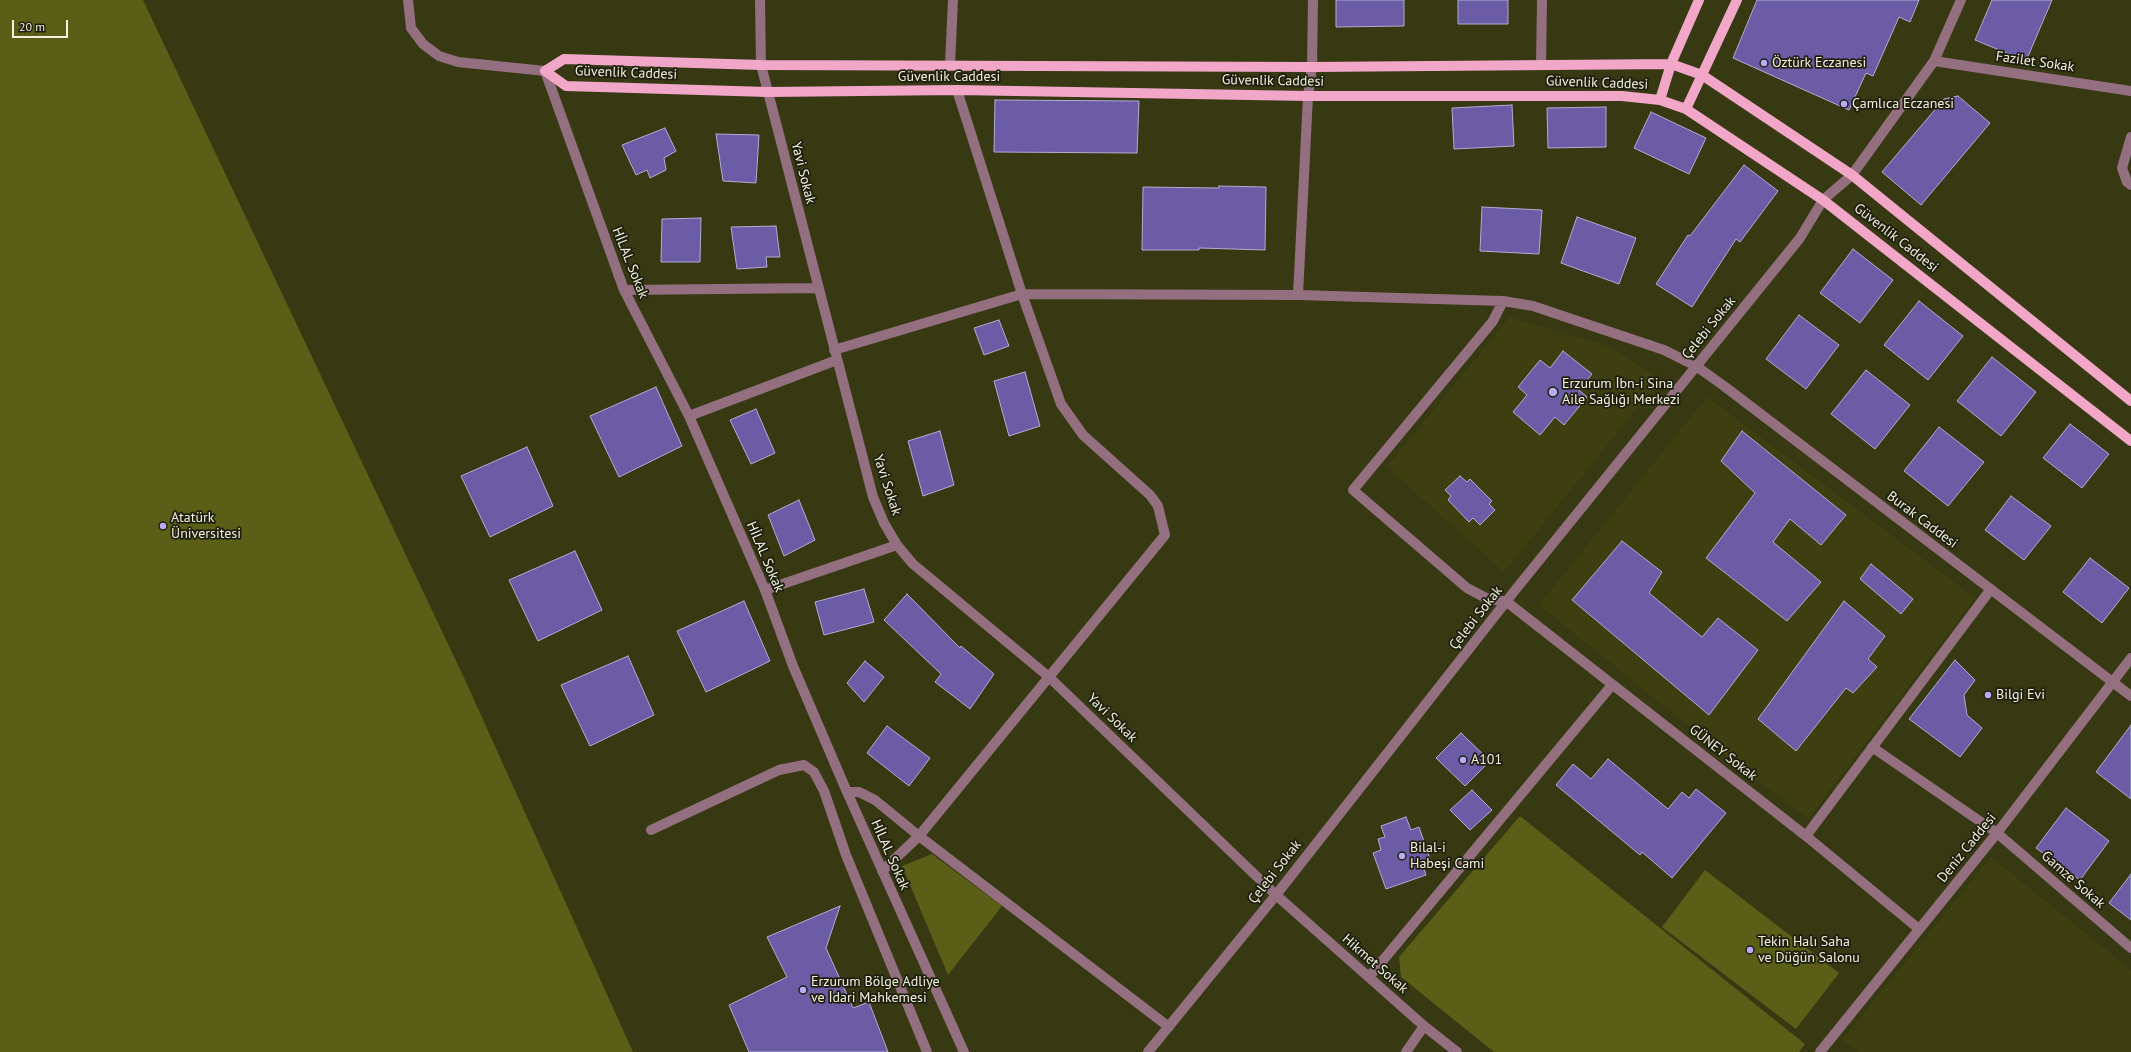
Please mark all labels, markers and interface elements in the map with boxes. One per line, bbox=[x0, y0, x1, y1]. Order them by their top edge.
scale bar bbox=[14, 12, 70, 38]
text: 20 m bbox=[19, 19, 45, 34]
street label: Fazilet Sokak bbox=[1995, 48, 2075, 76]
place label: Öztürk Eczanesi bbox=[1772, 55, 1866, 71]
marker: Öztürk Eczanesi bbox=[1759, 58, 1769, 68]
street label: Güvenlik Caddesi bbox=[575, 63, 677, 83]
street label: Güvenlik Caddesi bbox=[898, 69, 1000, 85]
street label: Güvenlik Caddesi bbox=[1222, 72, 1324, 90]
street label: Güvenlik Caddesi bbox=[1546, 73, 1648, 93]
place label: Çamlıca Eczanesi bbox=[1852, 96, 1954, 112]
marker: Çamlıca Eczanesi bbox=[1839, 99, 1849, 109]
street label: Yavi Sokak bbox=[787, 140, 819, 206]
street label: Güvenlik Caddesi bbox=[1851, 200, 1941, 276]
street label: HİLAL Sokak bbox=[608, 225, 652, 301]
street label: Çelebi Sokak bbox=[1679, 293, 1739, 363]
place label: Erzurum İbn-i Sina Aile Sağlığı Merkezi bbox=[1562, 376, 1680, 408]
marker: Erzurum İbn-i Sina Aile Sağlığı Merkezi bbox=[1547, 386, 1559, 398]
street label: Yavi Sokak bbox=[869, 452, 905, 518]
street label: Burak Caddesi bbox=[1883, 488, 1961, 552]
place label: Atatürk Üniversitesi bbox=[171, 510, 241, 542]
street label: HİLAL Sokak bbox=[743, 519, 787, 595]
marker: Atatürk Üniversitesi bbox=[158, 521, 168, 531]
street label: Çelebi Sokak bbox=[1446, 583, 1506, 653]
place label: Bilgi Evi bbox=[1996, 687, 2045, 703]
street label: Yavi Sokak bbox=[1083, 690, 1141, 746]
marker: Bilgi Evi bbox=[1983, 690, 1993, 700]
street label: GÜNEY Sokak bbox=[1686, 721, 1760, 785]
place label: A101 bbox=[1471, 752, 1502, 768]
marker: A101 bbox=[1458, 755, 1468, 765]
street label: Deniz Caddesi bbox=[1934, 810, 2000, 886]
street label: HİLAL Sokak bbox=[867, 817, 913, 893]
street label: Çelebi Sokak bbox=[1245, 837, 1305, 907]
place label: Bilal-i Habeşi Cami bbox=[1410, 840, 1484, 872]
street label: Gamze Sokak bbox=[2038, 848, 2108, 912]
marker: Bilal-i Habeşi Cami bbox=[1397, 851, 1407, 861]
street label: Hikmet Sokak bbox=[1338, 931, 1412, 997]
place label: Tekin Halı Saha ve Düğün Salonu bbox=[1758, 934, 1860, 966]
marker: Tekin Halı Saha ve Düğün Salonu bbox=[1745, 945, 1755, 955]
place label: Erzurum Bölge Adliye ve İdari Mahkemesi bbox=[811, 974, 940, 1006]
marker: Erzurum Bölge Adliye ve İdari Mahkemesi bbox=[798, 985, 808, 995]

